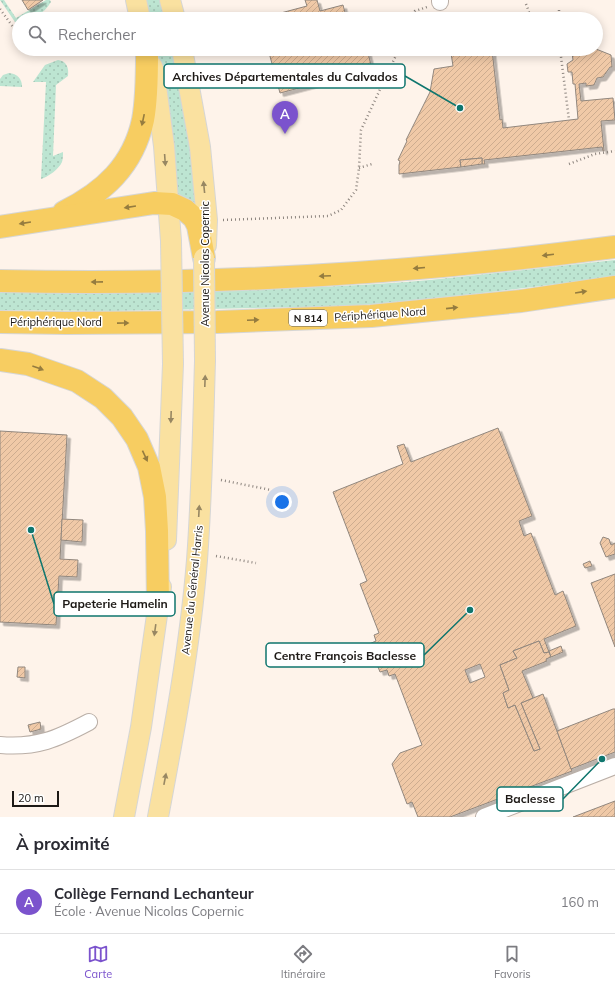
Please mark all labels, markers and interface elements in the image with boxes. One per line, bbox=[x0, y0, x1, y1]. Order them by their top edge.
search box bbox=[12, 12, 603, 56]
icon: search bbox=[26, 23, 48, 45]
text: Rechercher bbox=[58, 25, 136, 44]
callout: Archives Départementales du Calvados bbox=[164, 64, 405, 88]
text: Archives Départementales du Calvados bbox=[172, 69, 398, 84]
pin: A bbox=[272, 101, 298, 134]
one-way arrow bbox=[139, 114, 145, 126]
one-way arrow bbox=[162, 154, 169, 166]
one-way arrow bbox=[200, 181, 207, 193]
street label: Avenue Nicolas Copernic bbox=[198, 201, 212, 327]
one-way arrow bbox=[124, 204, 136, 210]
one-way arrow bbox=[19, 220, 31, 226]
one-way arrow bbox=[542, 252, 555, 258]
one-way arrow bbox=[413, 265, 425, 272]
one-way arrow bbox=[319, 272, 331, 279]
one-way arrow bbox=[90, 279, 103, 285]
one-way arrow bbox=[575, 289, 588, 295]
street label: Périphérique Nord bbox=[334, 304, 426, 324]
one-way arrow bbox=[446, 305, 459, 311]
road number: N 814 bbox=[289, 310, 327, 326]
street label: Périphérique Nord bbox=[10, 315, 102, 329]
one-way arrow bbox=[247, 317, 259, 324]
one-way arrow bbox=[117, 320, 130, 326]
one-way arrow bbox=[33, 365, 45, 371]
one-way arrow bbox=[201, 375, 208, 387]
one-way arrow bbox=[168, 411, 174, 424]
one-way arrow bbox=[142, 450, 148, 462]
your location bbox=[272, 492, 292, 512]
one-way arrow bbox=[196, 505, 203, 517]
street label: Avenue du Général Harris bbox=[178, 524, 206, 656]
callout: Papeterie Hamelin bbox=[54, 592, 175, 616]
text: Papeterie Hamelin bbox=[62, 596, 168, 611]
one-way arrow bbox=[152, 624, 158, 636]
callout: Centre François Baclesse bbox=[266, 643, 424, 667]
text: Centre François Baclesse bbox=[274, 648, 417, 663]
one-way arrow bbox=[163, 773, 169, 785]
callout: Baclesse bbox=[497, 787, 563, 811]
scale bar bbox=[12, 789, 59, 808]
text: 20 m bbox=[18, 791, 44, 805]
text: Baclesse bbox=[505, 791, 555, 806]
text: À proximité bbox=[16, 833, 110, 854]
text: Collège Fernand Lechanteur bbox=[54, 884, 254, 903]
text: A bbox=[24, 894, 34, 910]
text: 160 m bbox=[561, 894, 599, 910]
text: École · Avenue Nicolas Copernic bbox=[54, 903, 244, 919]
tab: Carte bbox=[84, 943, 112, 981]
tab: Itinéraire bbox=[281, 943, 326, 981]
tab: Favoris bbox=[494, 943, 531, 981]

